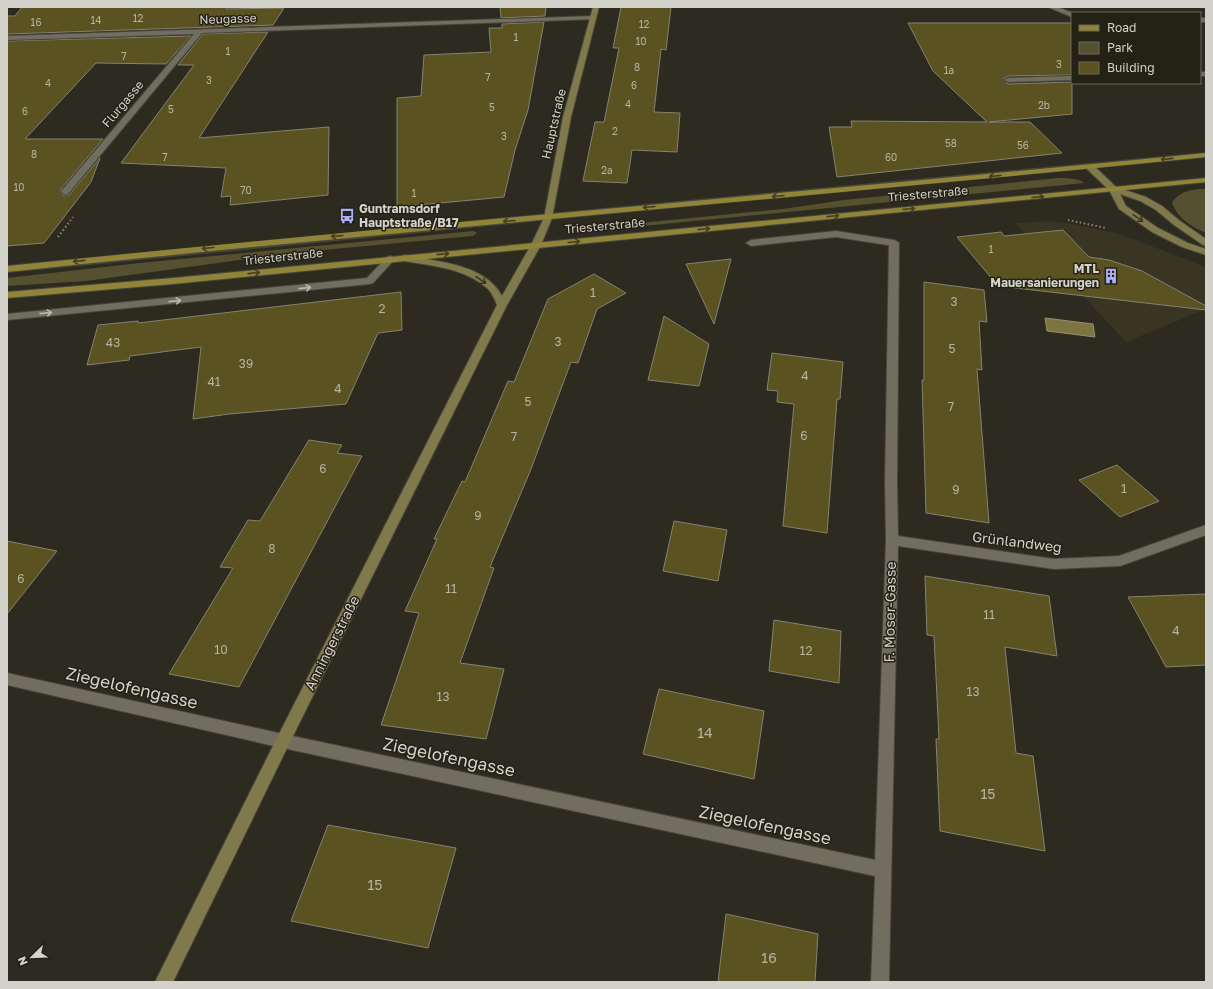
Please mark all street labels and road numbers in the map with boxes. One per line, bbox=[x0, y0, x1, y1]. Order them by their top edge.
street label: Neugasse bbox=[199, 10, 257, 27]
street label: Flurgasse bbox=[99, 77, 147, 130]
street label: Hauptstraße bbox=[538, 87, 569, 161]
street label: Triesterstraße bbox=[887, 183, 969, 204]
street label: Triesterstraße bbox=[564, 215, 646, 236]
street label: Triesterstraße bbox=[242, 245, 324, 268]
street label: Grünlandweg bbox=[971, 528, 1063, 555]
street label: F. Moser-Gasse bbox=[880, 561, 899, 663]
street label: Anningerstraße bbox=[300, 593, 363, 693]
street label: Ziegelofengasse bbox=[64, 662, 200, 713]
street label: Ziegelofengasse bbox=[381, 732, 517, 781]
street label: Ziegelofengasse bbox=[697, 800, 833, 849]

